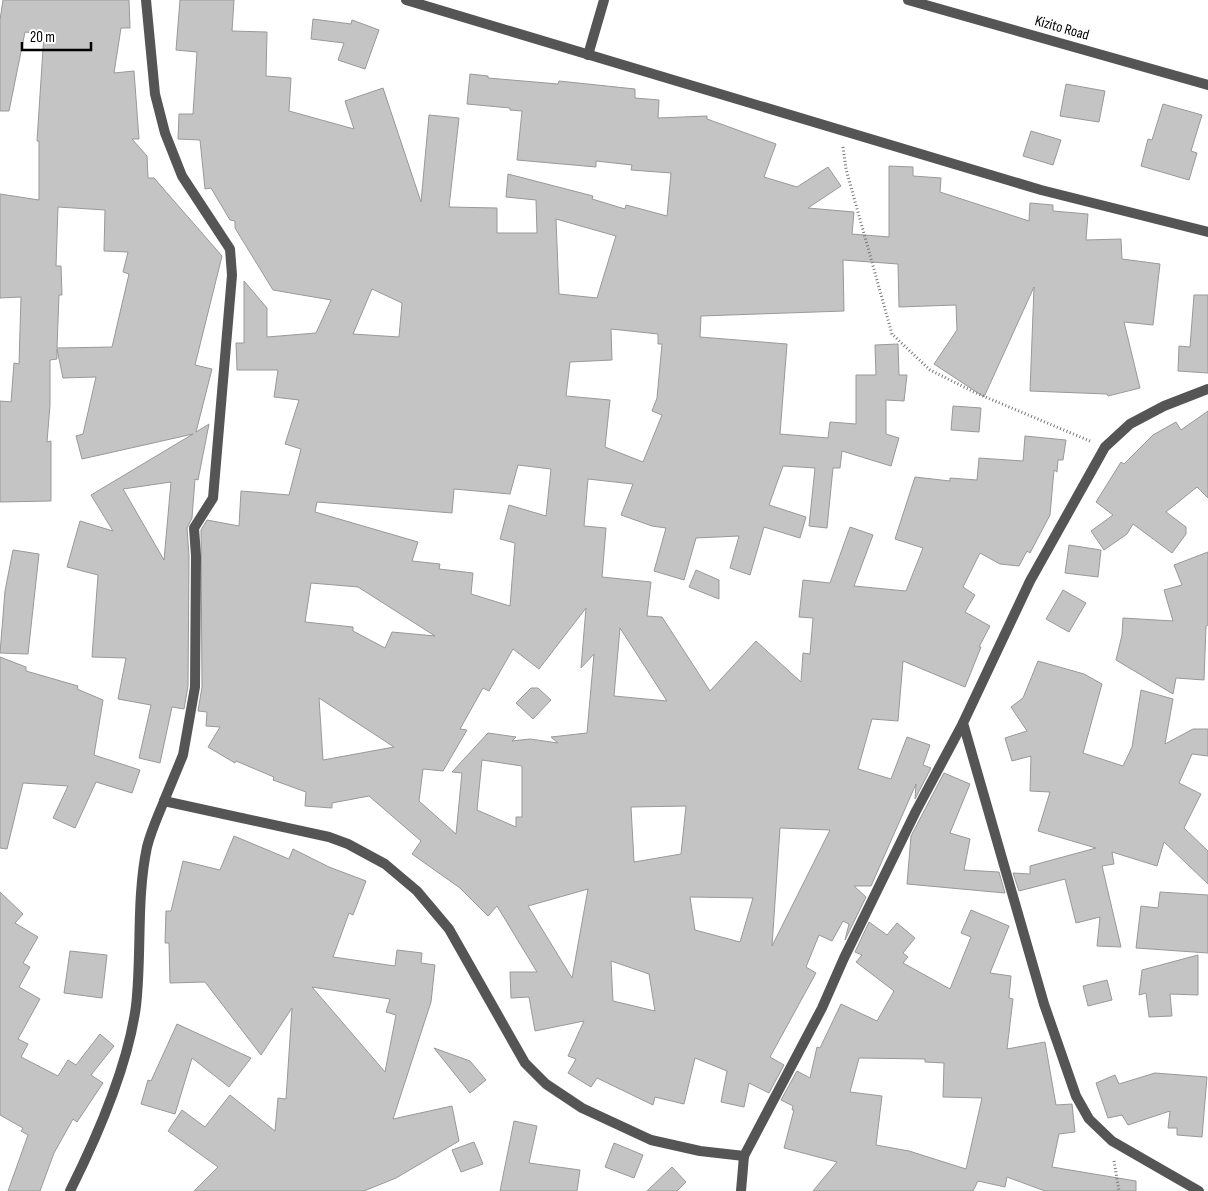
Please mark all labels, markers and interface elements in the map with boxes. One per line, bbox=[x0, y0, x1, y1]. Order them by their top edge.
street label: Kizito Road bbox=[1033, 11, 1091, 45]
scale bar bbox=[22, 20, 91, 52]
text: 20 m bbox=[30, 28, 55, 47]

